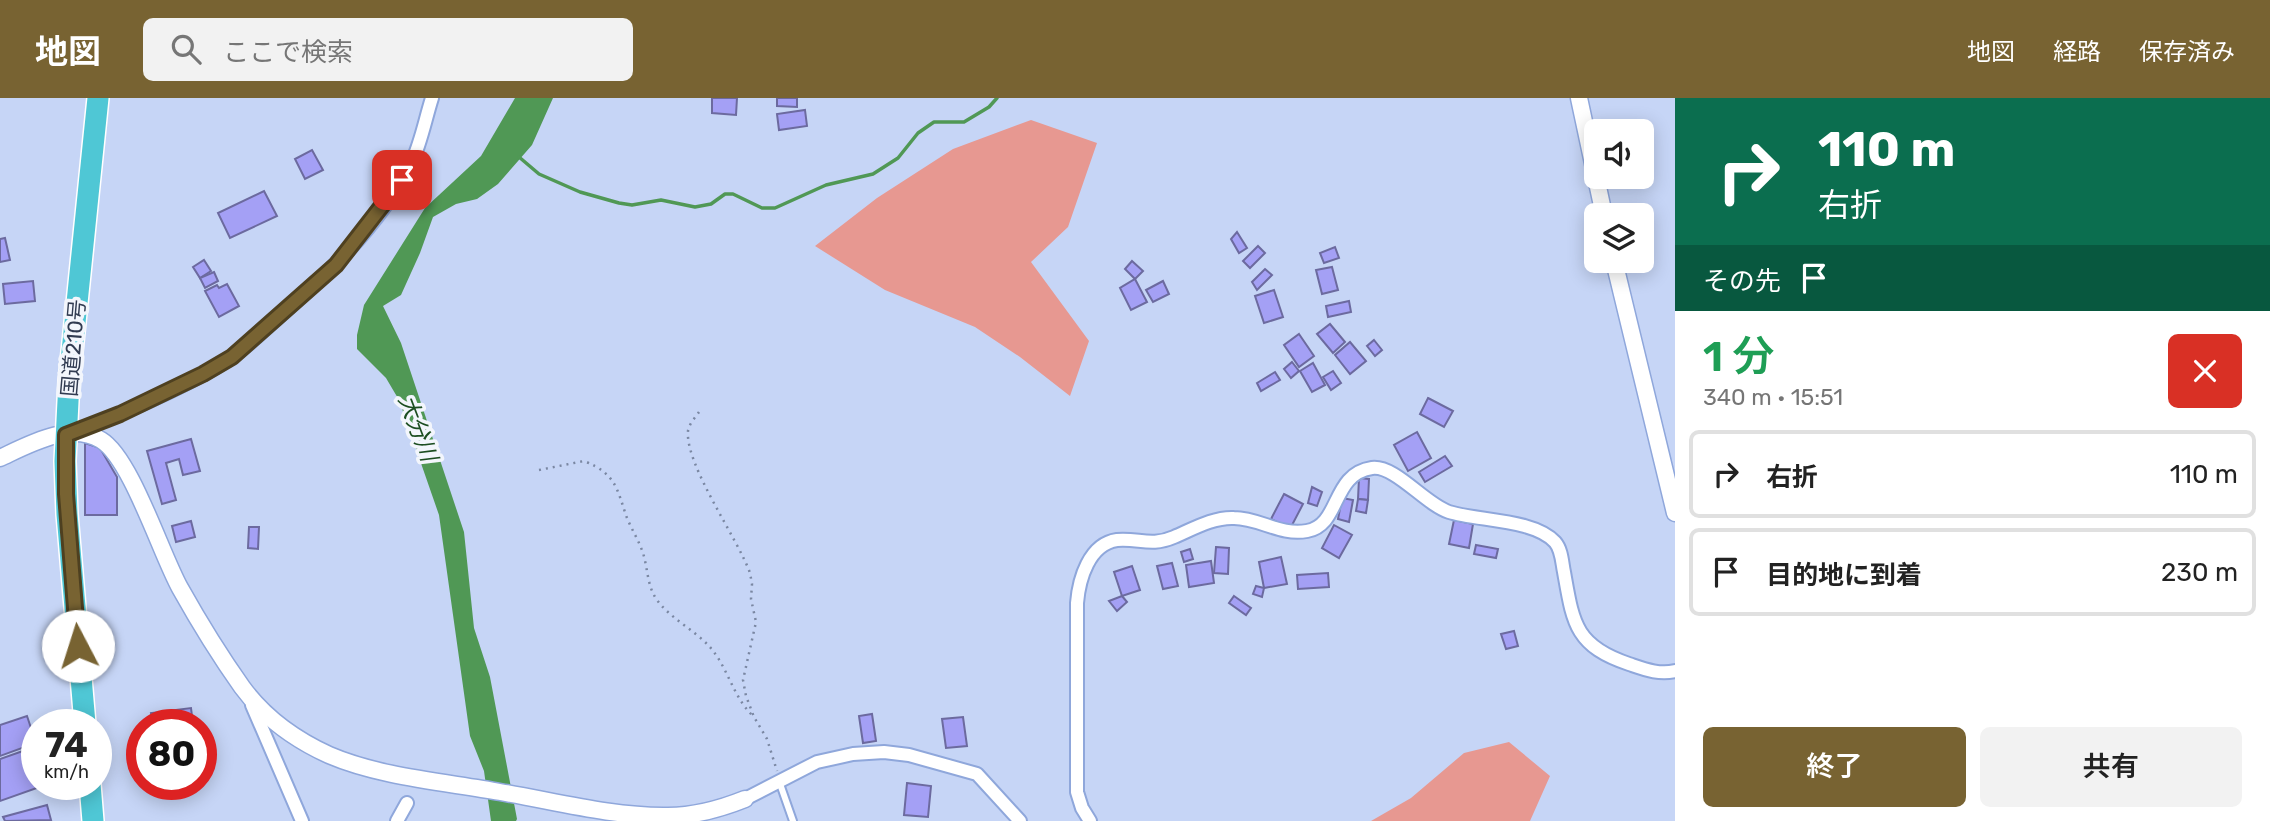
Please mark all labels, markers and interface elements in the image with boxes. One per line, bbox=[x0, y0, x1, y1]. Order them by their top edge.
search box bbox=[143, 18, 633, 81]
icon: search bbox=[167, 30, 205, 68]
text: 地図 bbox=[35, 32, 101, 71]
text: ここで検索 bbox=[223, 37, 353, 68]
text: 地図 bbox=[1967, 38, 2015, 66]
text: 経路 bbox=[2053, 38, 2101, 66]
text: 保存済み bbox=[2139, 38, 2235, 66]
map controls bbox=[1584, 119, 1654, 273]
button: sound bbox=[1584, 119, 1654, 189]
text: 110 m bbox=[1818, 120, 1955, 178]
icon: right bbox=[1703, 126, 1794, 217]
pin bbox=[372, 150, 432, 210]
icon: arrive bbox=[383, 161, 421, 199]
text: 右折 bbox=[1818, 186, 1882, 224]
button: layers bbox=[1584, 203, 1654, 273]
icon: arrive bbox=[1795, 259, 1833, 297]
text: その先 bbox=[1703, 266, 1781, 297]
street label: 国道210号 bbox=[56, 298, 90, 398]
text: 1 分 bbox=[1703, 332, 1774, 382]
button: close bbox=[2168, 334, 2242, 408]
text: 340 m · 15:51 bbox=[1703, 383, 1843, 411]
water label: 大分川 bbox=[393, 391, 445, 468]
icon: right bbox=[1707, 455, 1745, 493]
text: 110 m bbox=[2170, 459, 2238, 490]
text: 右折 bbox=[1766, 462, 1818, 493]
icon: arrive bbox=[1707, 553, 1745, 591]
text: 230 m bbox=[2161, 557, 2238, 588]
text: 目的地に到着 bbox=[1766, 560, 1922, 591]
position arrow bbox=[41, 609, 115, 683]
speed limit sign: 80 bbox=[126, 709, 217, 800]
text: 74 bbox=[45, 724, 88, 766]
button: 終了 bbox=[1703, 727, 1966, 807]
button: 共有 bbox=[1980, 727, 2242, 807]
text: km/h bbox=[44, 761, 89, 783]

